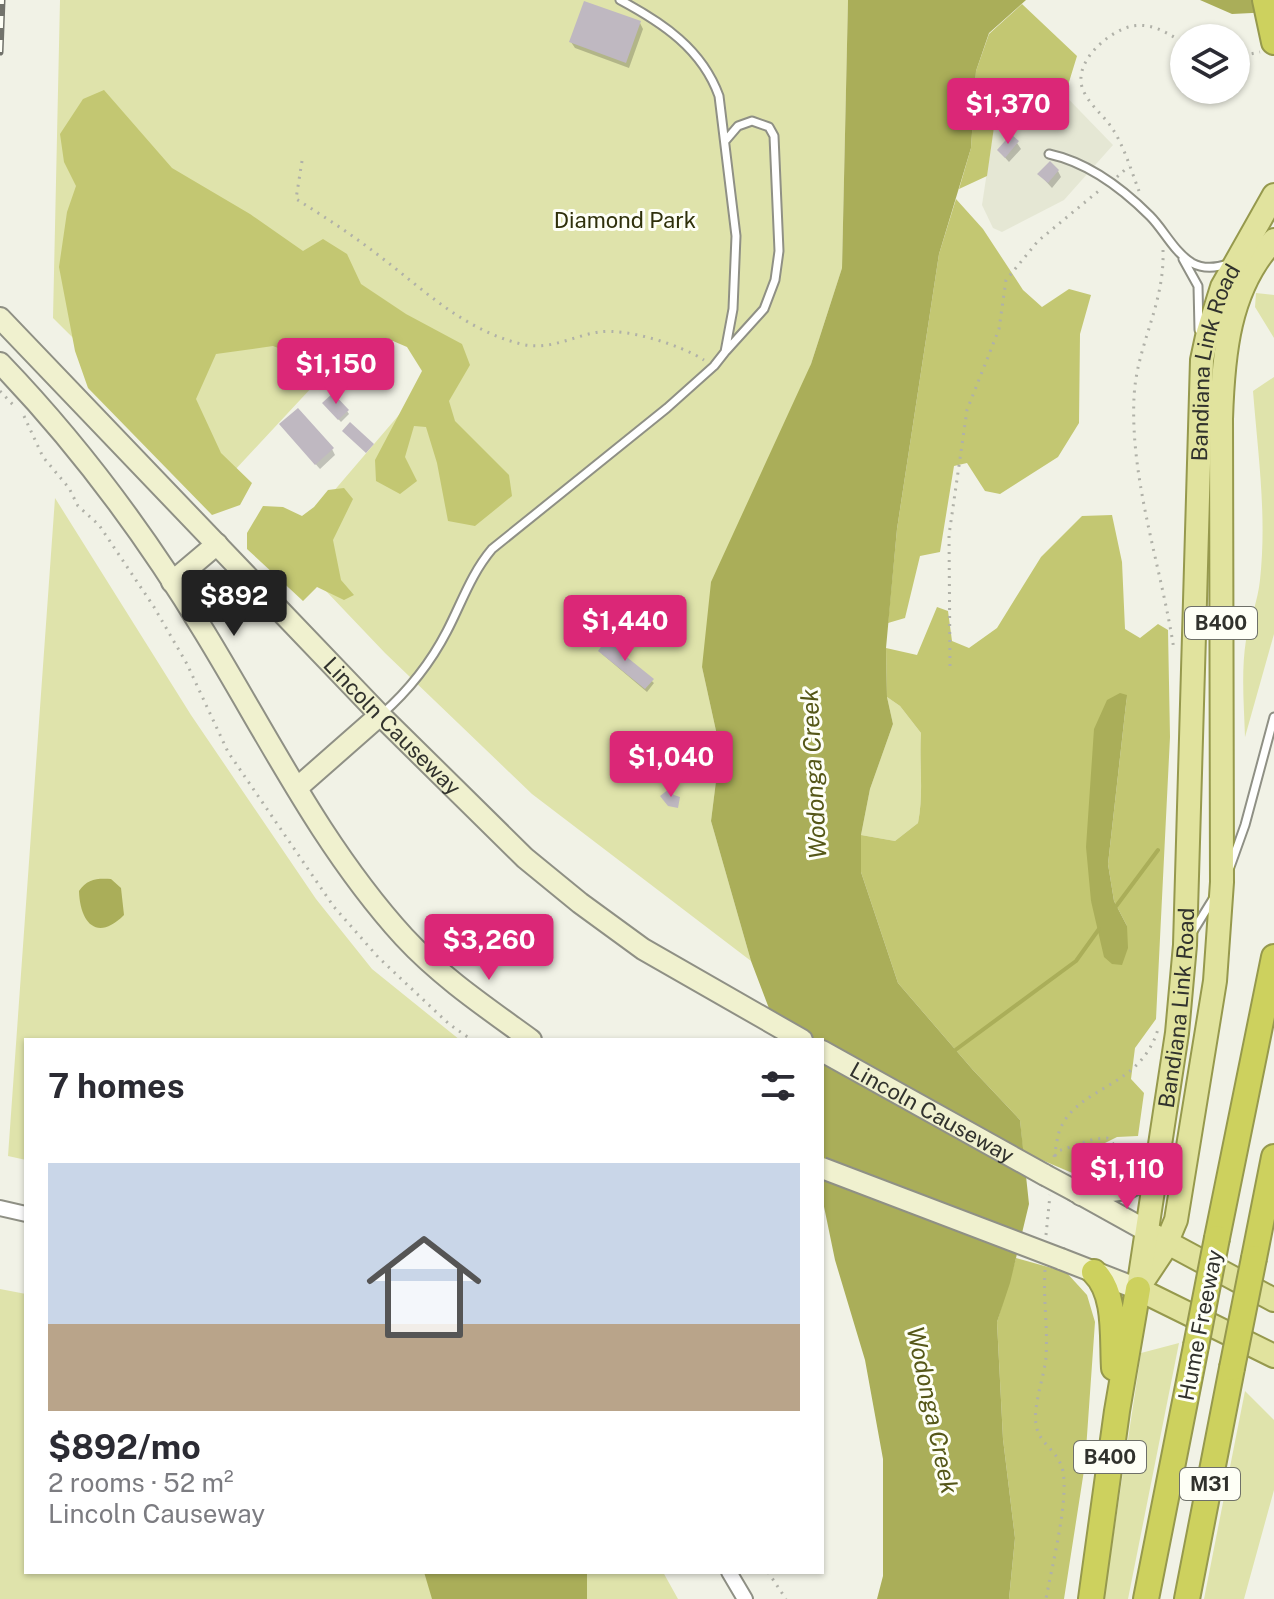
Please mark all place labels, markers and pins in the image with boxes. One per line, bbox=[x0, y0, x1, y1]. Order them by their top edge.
pin: $1,370 bbox=[943, 78, 1073, 146]
pin: $1,150 bbox=[271, 338, 401, 406]
pin: $892 bbox=[187, 570, 281, 638]
pin: $1,440 bbox=[560, 595, 690, 663]
pin: $1,040 bbox=[606, 731, 736, 799]
pin: $3,260 bbox=[424, 914, 554, 982]
pin: $1,110 bbox=[1062, 1143, 1192, 1211]

